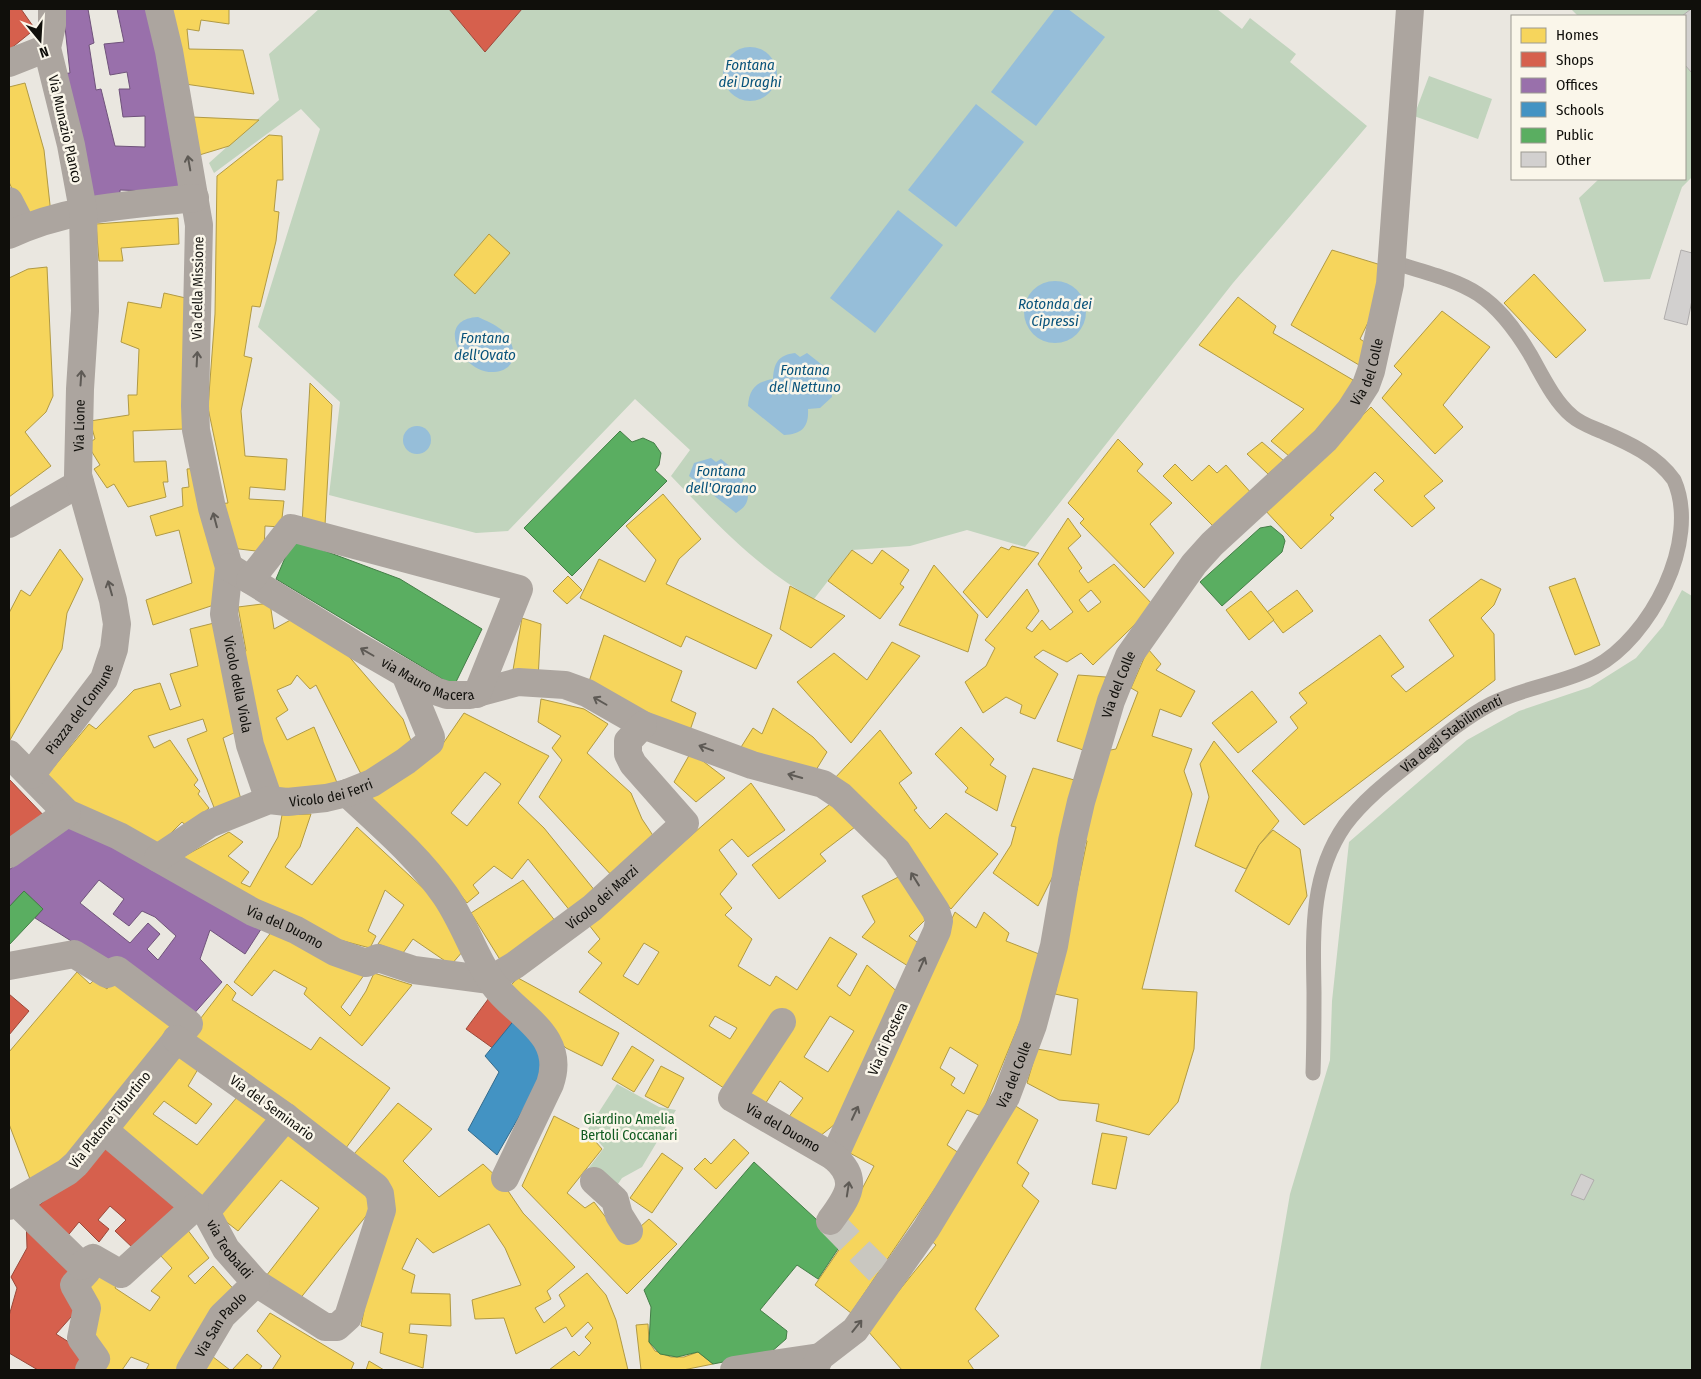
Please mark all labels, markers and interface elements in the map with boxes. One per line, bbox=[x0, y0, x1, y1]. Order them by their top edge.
north arrow bbox=[15, 15, 65, 65]
legend bbox=[1511, 15, 1686, 180]
text: Homes bbox=[1556, 26, 1598, 44]
text: N bbox=[37, 43, 50, 61]
text: Shops bbox=[1556, 51, 1594, 69]
water label: Fontana dei Draghi bbox=[718, 56, 782, 91]
street label: Via Munazio Planco bbox=[44, 73, 86, 185]
text: Offices bbox=[1556, 76, 1598, 94]
text: Schools bbox=[1556, 101, 1604, 119]
text: Public bbox=[1556, 126, 1594, 144]
text: Other bbox=[1556, 151, 1592, 169]
one-way arrow bbox=[183, 155, 193, 171]
street label: Via della Missione bbox=[189, 236, 207, 340]
water label: Rotonda dei Cipressi bbox=[1018, 295, 1092, 330]
water label: Fontana dell'Ovato bbox=[454, 329, 516, 364]
street label: Via del Colle bbox=[1347, 337, 1386, 409]
one-way arrow bbox=[192, 352, 202, 368]
water label: Fontana del Nettuno bbox=[769, 361, 841, 396]
one-way arrow bbox=[76, 370, 85, 386]
street label: Via Lione bbox=[70, 399, 88, 452]
water label: Fontana dell'Organo bbox=[685, 462, 757, 497]
one-way arrow bbox=[210, 512, 220, 528]
one-way arrow bbox=[105, 580, 114, 596]
street label: Vicolo della Viola bbox=[220, 635, 256, 735]
one-way arrow bbox=[361, 646, 375, 656]
street label: Via del Colle bbox=[1098, 647, 1139, 720]
street label: via Mauro Macera bbox=[378, 653, 476, 704]
street label: Piazza del Comune bbox=[42, 662, 117, 757]
street label: Via degli Stabilimenti bbox=[1397, 691, 1505, 776]
one-way arrow bbox=[593, 696, 608, 706]
one-way arrow bbox=[698, 743, 714, 752]
one-way arrow bbox=[787, 771, 803, 780]
street label: Vicolo dei Ferri bbox=[288, 775, 375, 810]
street label: Vicolo dei Marzi bbox=[562, 862, 642, 933]
one-way arrow bbox=[910, 872, 920, 886]
street label: Via del Duomo bbox=[243, 902, 327, 952]
one-way arrow bbox=[917, 957, 927, 972]
street label: Via di Postera bbox=[864, 1000, 912, 1078]
street label: Via del Colle bbox=[993, 1039, 1035, 1111]
street label: Via Platone Tiburtino bbox=[66, 1068, 154, 1172]
street label: Via del Seminario bbox=[226, 1072, 318, 1144]
street label: Via del Duomo bbox=[743, 1099, 823, 1156]
one-way arrow bbox=[851, 1106, 860, 1121]
park label: Giardino Amelia Bertoli Coccanari bbox=[581, 1111, 678, 1144]
one-way arrow bbox=[843, 1182, 853, 1198]
street label: via Teobaldi bbox=[203, 1217, 256, 1282]
street label: Via San Paolo bbox=[191, 1288, 250, 1360]
one-way arrow bbox=[852, 1319, 863, 1332]

